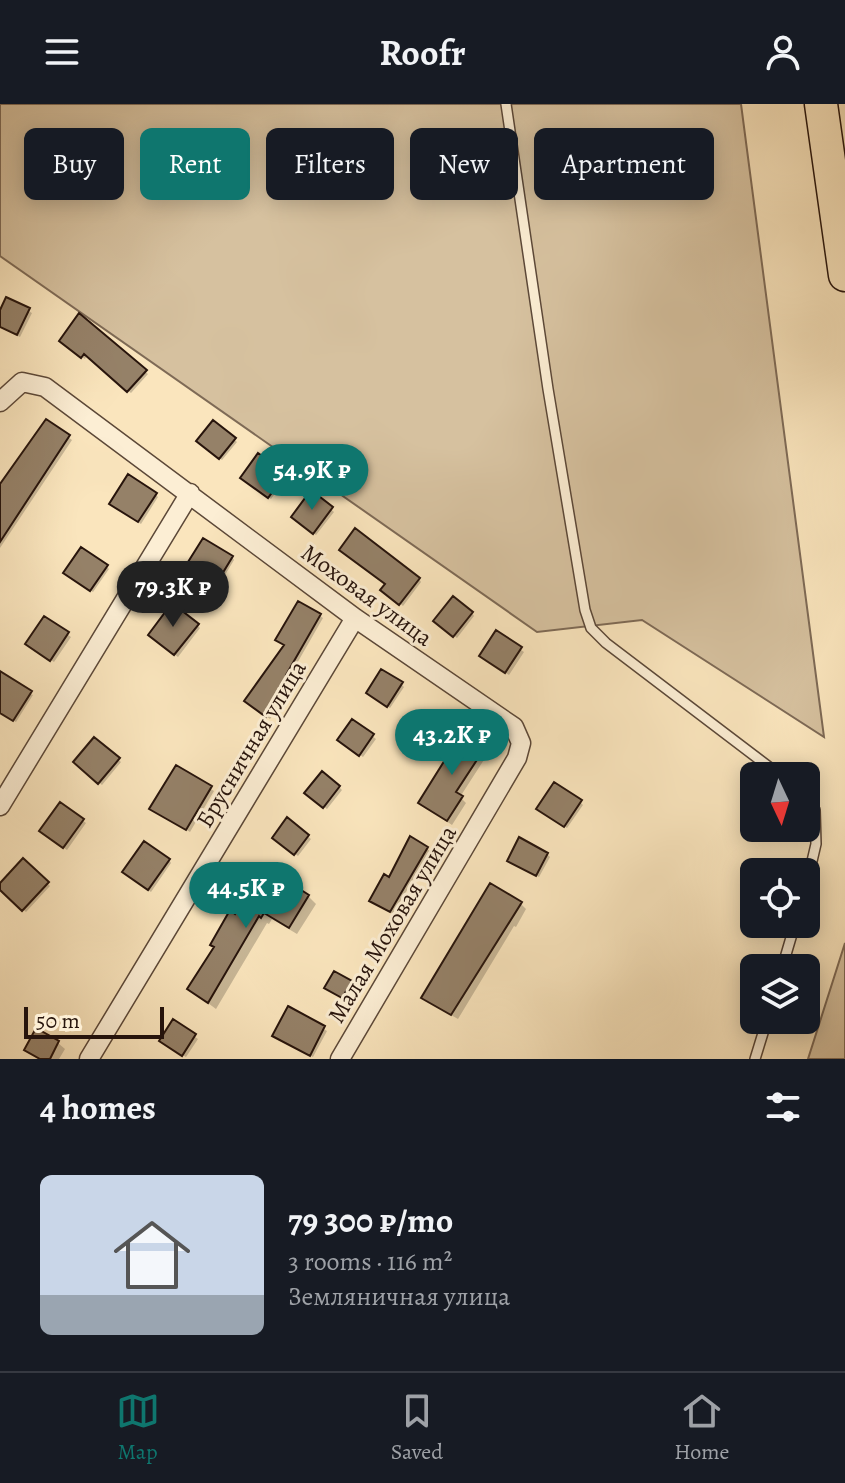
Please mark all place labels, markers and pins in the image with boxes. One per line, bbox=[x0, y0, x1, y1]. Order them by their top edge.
pin: 54.9K ₽ bbox=[238, 444, 386, 512]
pin: 79.3K ₽ bbox=[99, 561, 247, 629]
pin: 43.2K ₽ bbox=[378, 709, 526, 777]
pin: 44.5K ₽ bbox=[172, 862, 320, 930]

